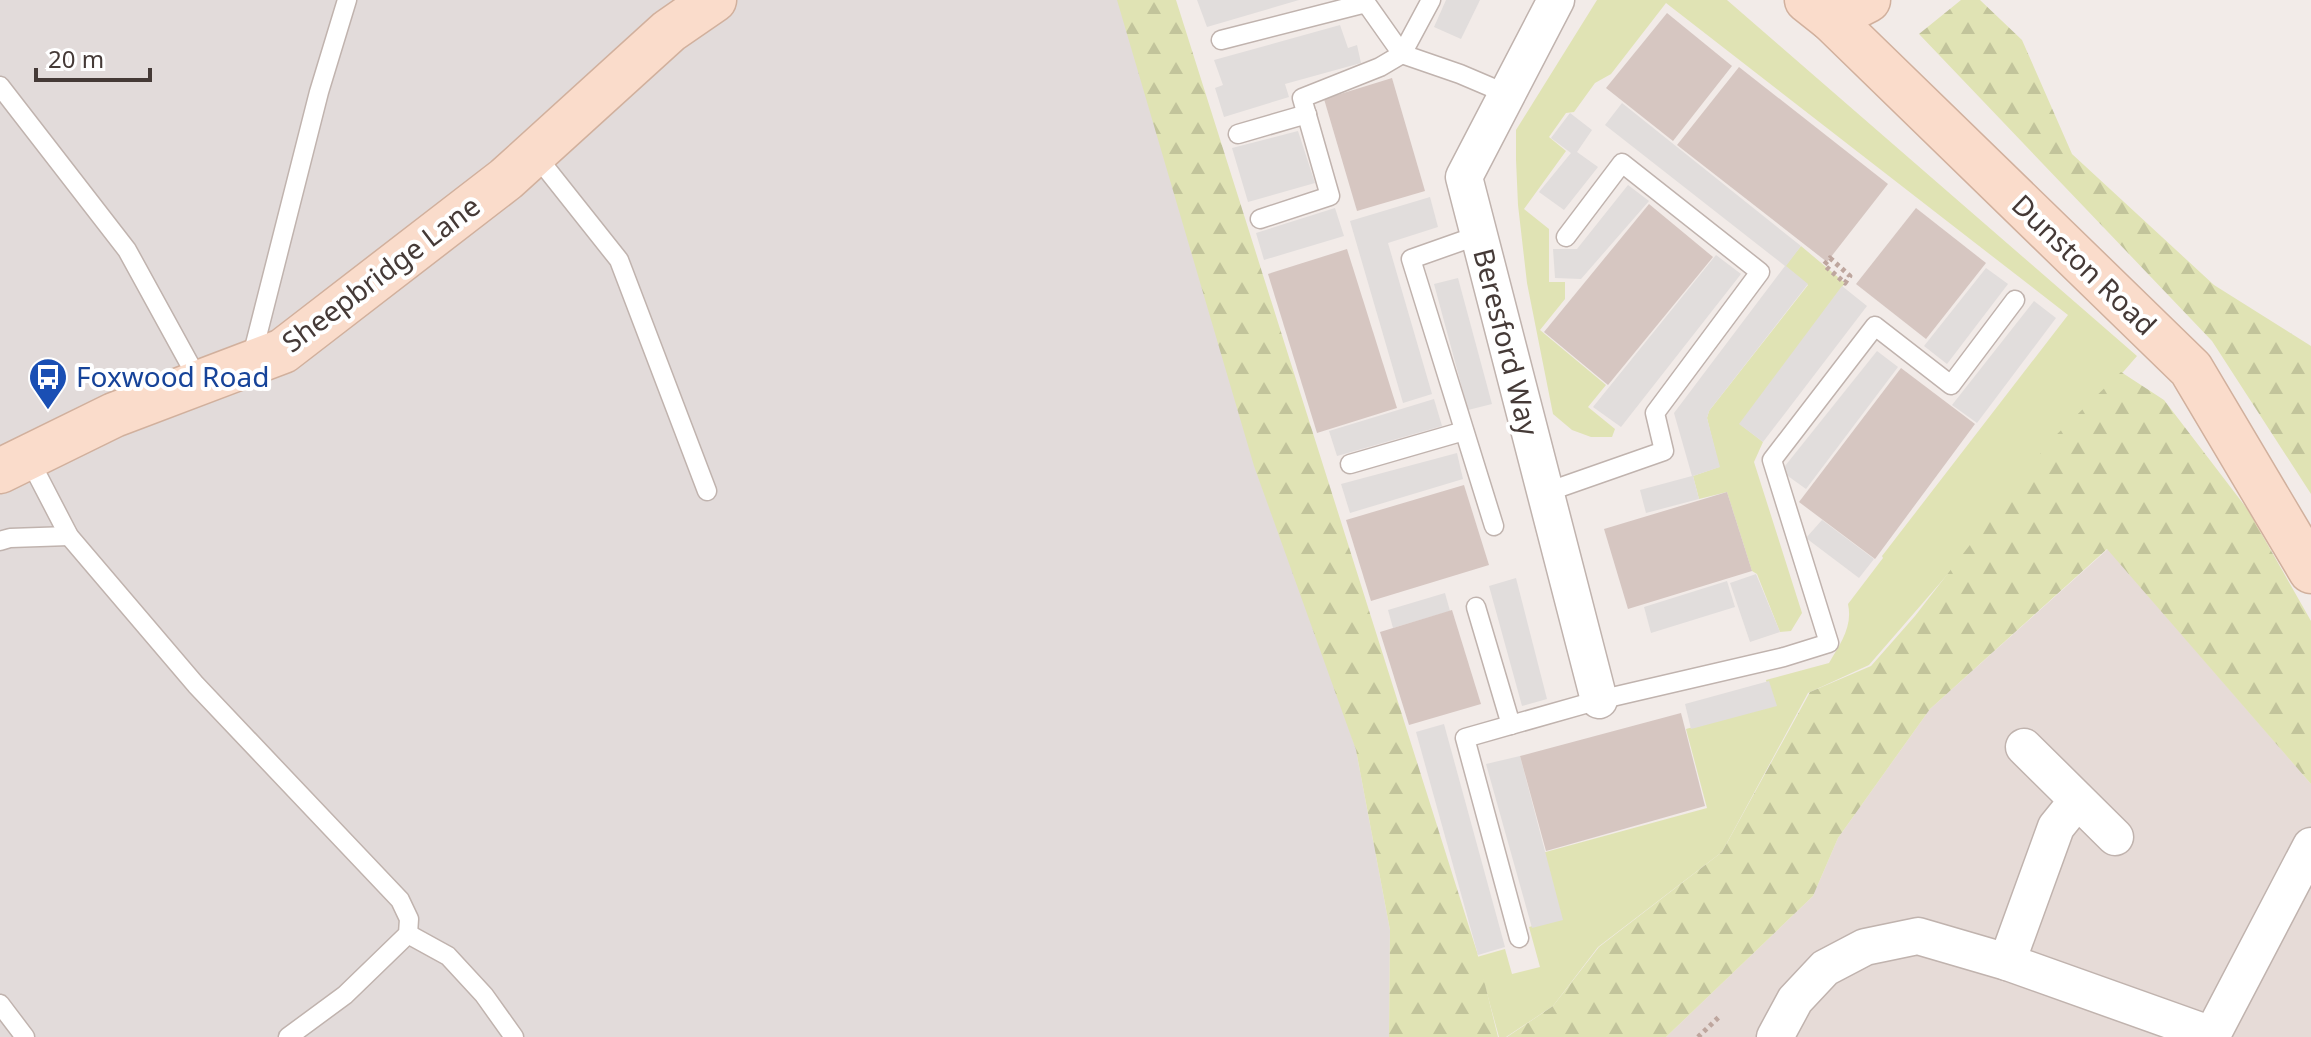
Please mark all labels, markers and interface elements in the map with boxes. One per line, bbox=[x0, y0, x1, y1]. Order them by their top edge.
scale bar bbox=[36, 32, 150, 82]
text: 20 m bbox=[48, 42, 104, 75]
street label: Sheepbridge Lane bbox=[274, 186, 487, 360]
street label: Dunston Road bbox=[2004, 186, 2165, 343]
street label: Beresford Way bbox=[1465, 244, 1549, 440]
bus stop icon: Foxwood Road bbox=[27, 356, 69, 411]
place label: Foxwood Road bbox=[76, 357, 269, 395]

